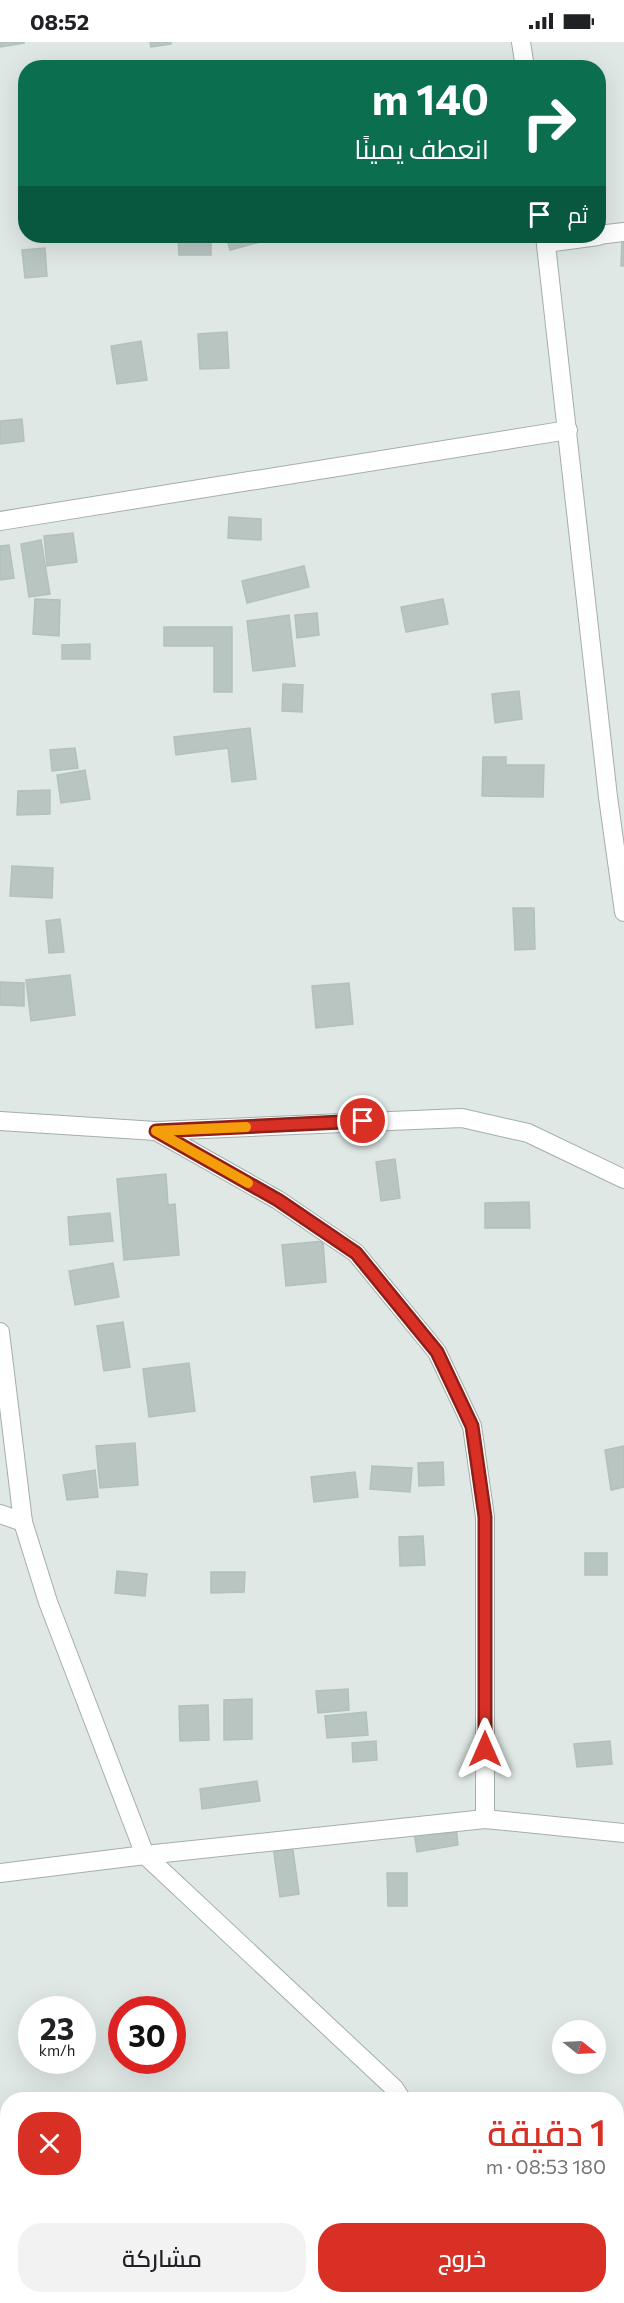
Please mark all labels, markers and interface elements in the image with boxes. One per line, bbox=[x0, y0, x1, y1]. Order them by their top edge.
text: 08:52 bbox=[30, 8, 89, 35]
text: 140 m bbox=[372, 72, 489, 124]
icon: right bbox=[510, 84, 588, 162]
text: انعطف يمينًا bbox=[354, 132, 489, 165]
icon: arrive bbox=[523, 198, 556, 231]
text: ثم bbox=[568, 201, 588, 228]
pin bbox=[337, 1095, 388, 1146]
icon: arrive bbox=[346, 1104, 379, 1137]
position arrow bbox=[453, 1717, 517, 1781]
speed limit sign: 30 bbox=[108, 1996, 186, 2074]
text: 23 bbox=[40, 2009, 74, 2046]
north arrow bbox=[552, 2020, 606, 2074]
map controls bbox=[552, 2020, 606, 2074]
text: km/h bbox=[39, 2041, 75, 2059]
text: 1 دقيقة bbox=[487, 2109, 606, 2153]
button: close bbox=[18, 2112, 81, 2175]
text: 180 m · 08:53 bbox=[486, 2154, 606, 2178]
button: مشاركة bbox=[18, 2223, 306, 2292]
button: خروج bbox=[318, 2223, 606, 2292]

